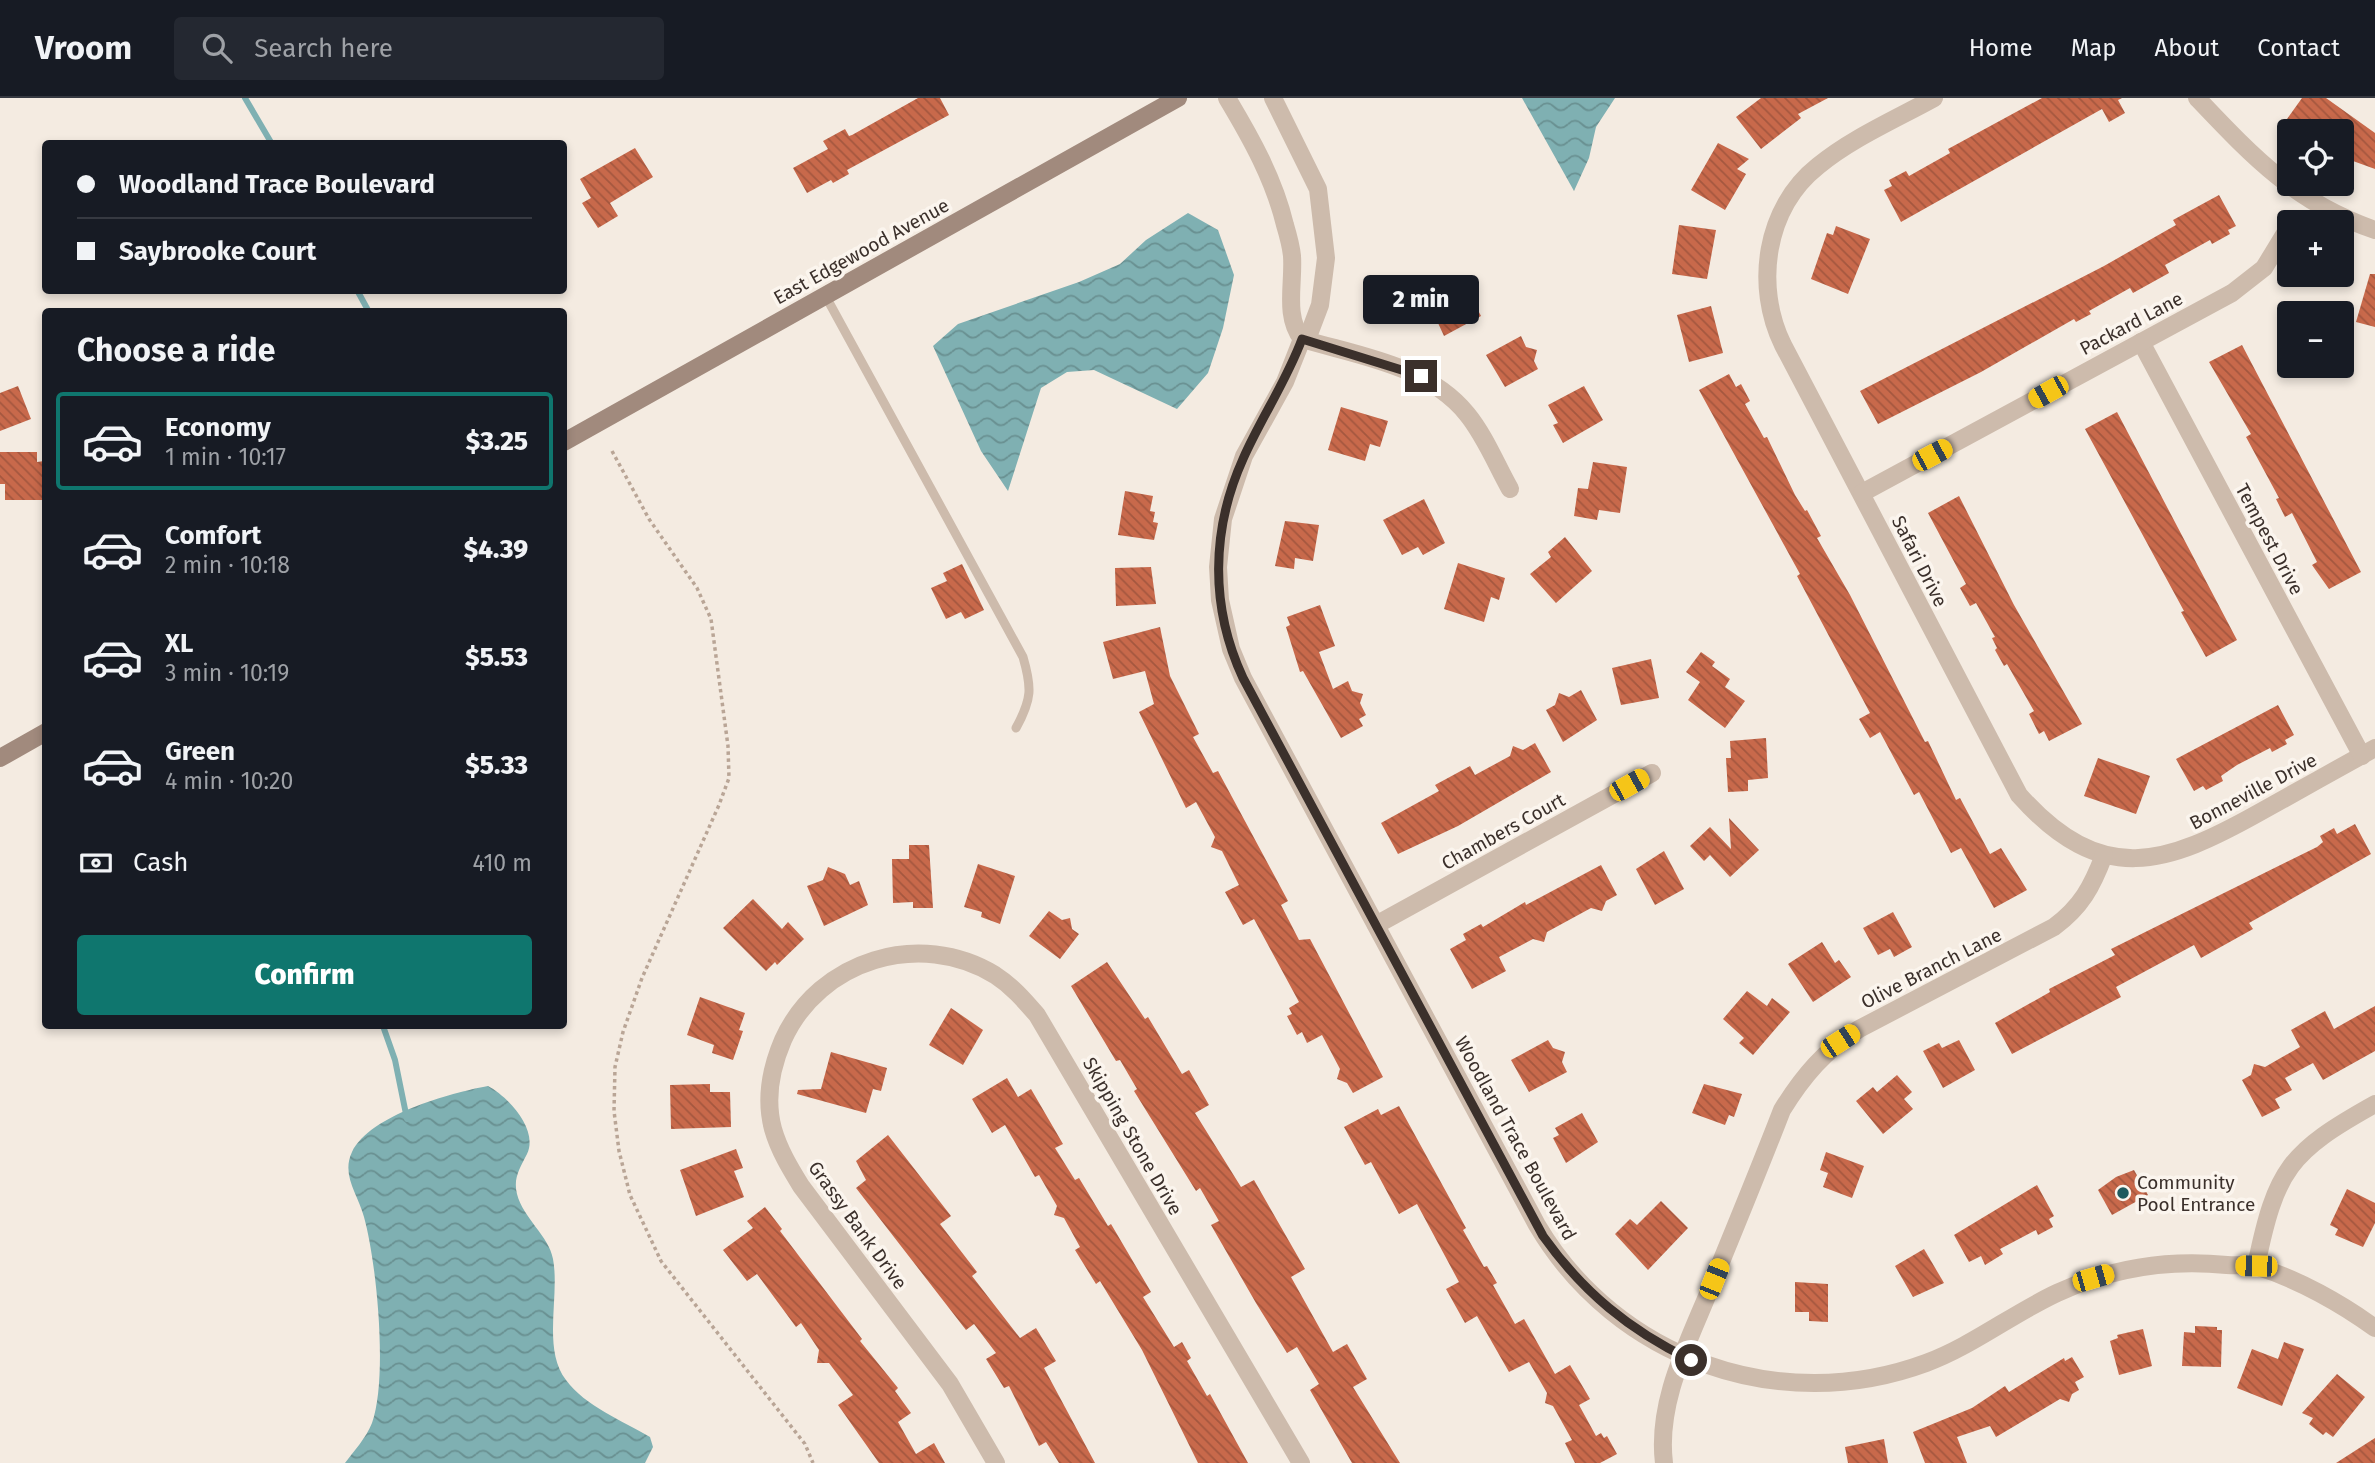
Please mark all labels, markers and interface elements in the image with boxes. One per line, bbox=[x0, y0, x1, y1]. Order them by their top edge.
search box bbox=[174, 17, 664, 80]
text: Vroom bbox=[35, 28, 132, 68]
icon: search bbox=[198, 29, 236, 67]
text: Search here bbox=[254, 33, 393, 64]
text: Home bbox=[1969, 34, 2033, 62]
text: Map bbox=[2071, 34, 2117, 62]
text: About bbox=[2155, 34, 2219, 62]
text: Contact bbox=[2257, 34, 2340, 62]
map controls bbox=[2277, 119, 2354, 378]
button: locate bbox=[2277, 119, 2354, 196]
text: Woodland Trace Boulevard bbox=[119, 169, 435, 200]
street label: East Edgewood Avenue bbox=[769, 194, 953, 309]
button: + bbox=[2277, 210, 2354, 287]
text: Saybrooke Court bbox=[119, 236, 316, 267]
callout: 2 min bbox=[1363, 274, 1479, 324]
text: 2 min bbox=[1393, 285, 1449, 313]
street label: Packard Lane bbox=[2076, 287, 2187, 360]
button: − bbox=[2277, 301, 2354, 378]
text: Choose a ride bbox=[77, 331, 275, 369]
route end bbox=[1405, 360, 1437, 392]
car bbox=[2025, 373, 2072, 411]
icon: car bbox=[81, 410, 144, 473]
text: Economy bbox=[165, 412, 271, 443]
text: $3.25 bbox=[466, 426, 528, 457]
car bbox=[1909, 436, 1956, 474]
text: 1 min · 10:17 bbox=[165, 443, 286, 471]
street label: Tempest Drive bbox=[2231, 480, 2308, 599]
street label: Safari Drive bbox=[1887, 512, 1952, 611]
icon: car bbox=[81, 518, 144, 581]
text: Comfort bbox=[165, 520, 261, 551]
text: $4.39 bbox=[464, 534, 528, 565]
text: 2 min · 10:18 bbox=[165, 551, 290, 579]
icon: car bbox=[81, 626, 144, 689]
text: XL bbox=[165, 628, 193, 659]
text: $5.53 bbox=[465, 642, 528, 673]
text: 3 min · 10:19 bbox=[165, 659, 289, 687]
icon: car bbox=[81, 734, 144, 797]
text: Green bbox=[165, 736, 235, 767]
street label: Bonneville Drive bbox=[2186, 748, 2321, 835]
text: $5.33 bbox=[465, 750, 528, 781]
car bbox=[1606, 766, 1653, 804]
text: 4 min · 10:20 bbox=[165, 767, 293, 795]
street label: Chambers Court bbox=[1438, 788, 1569, 875]
icon: cash bbox=[77, 844, 115, 882]
text: Cash bbox=[133, 847, 189, 878]
text: 410 m bbox=[472, 849, 532, 877]
street label: Olive Branch Lane bbox=[1857, 923, 2005, 1014]
button: Confirm bbox=[77, 935, 532, 1015]
car bbox=[1817, 1021, 1864, 1061]
street label: Woodland Trace Boulevard bbox=[1450, 1032, 1581, 1244]
street label: Skipping Stone Drive bbox=[1078, 1053, 1187, 1219]
street label: Grassy Bank Drive bbox=[803, 1157, 912, 1294]
place label: Community Pool Entrance bbox=[2137, 1171, 2255, 1216]
marker: Community Pool Entrance bbox=[2115, 1185, 2131, 1201]
car bbox=[2235, 1255, 2278, 1277]
car bbox=[1697, 1256, 1732, 1302]
car bbox=[2070, 1262, 2117, 1294]
route start bbox=[1675, 1344, 1707, 1376]

